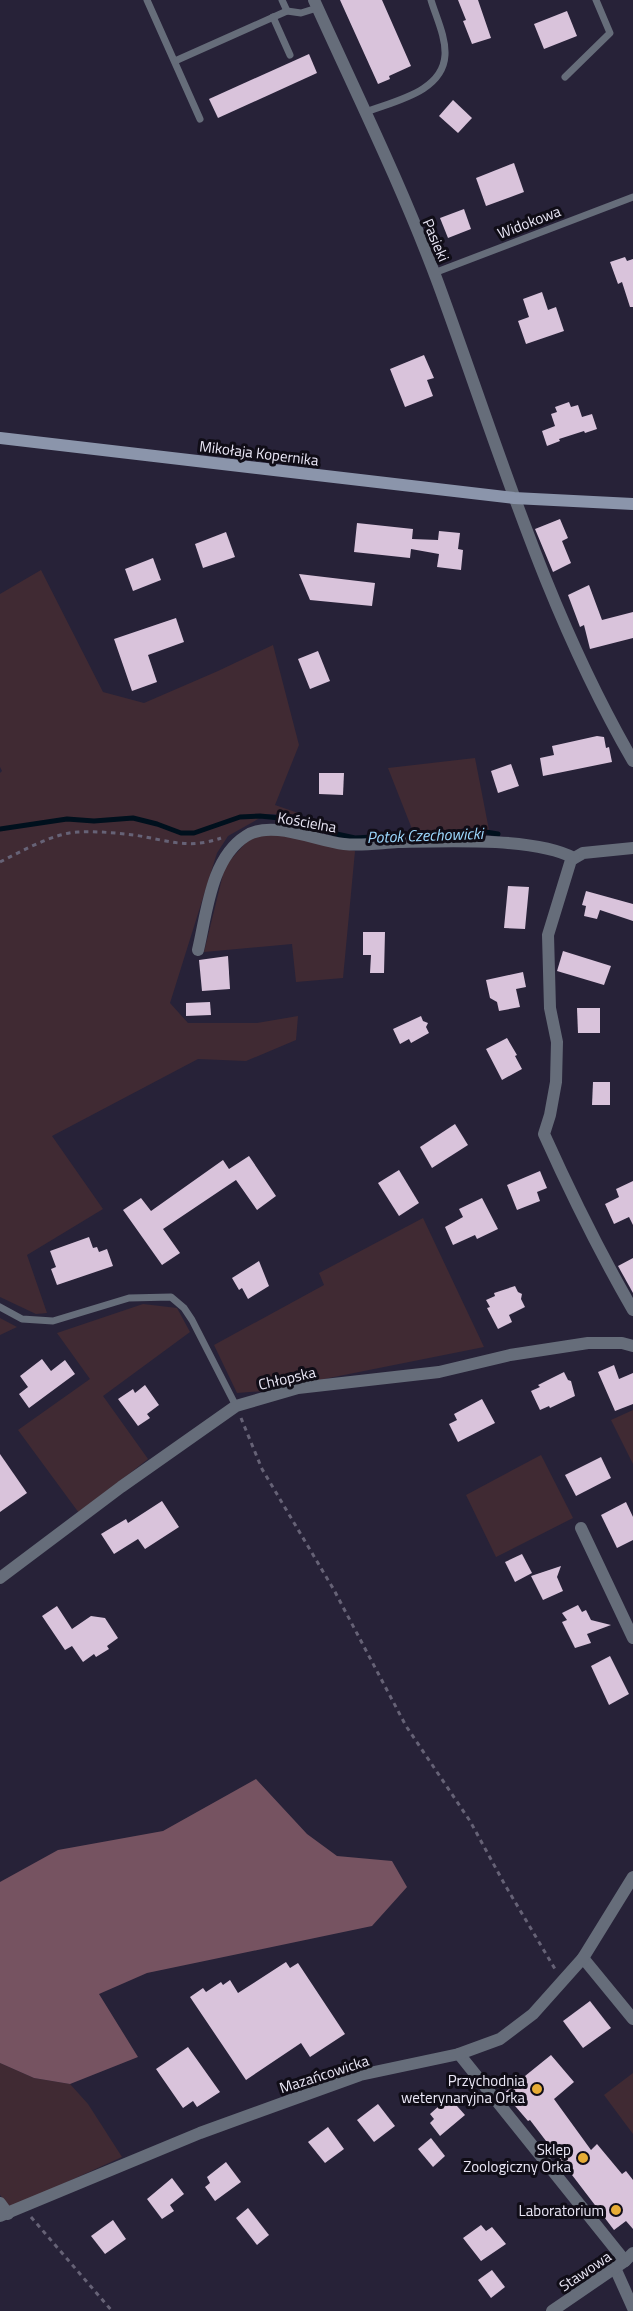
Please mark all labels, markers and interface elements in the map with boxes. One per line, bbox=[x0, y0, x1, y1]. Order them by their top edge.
street label: Widokowa bbox=[494, 199, 564, 245]
street label: Pasieki bbox=[417, 215, 455, 265]
street label: Mikołaja Kopernika bbox=[198, 434, 320, 472]
street label: Kościelna bbox=[276, 805, 339, 839]
water label: Potok Czechowicki bbox=[366, 821, 485, 849]
street label: Chłopska bbox=[256, 1360, 318, 1396]
street label: Mazańcowicka bbox=[276, 2049, 372, 2099]
place label: Przychodnia weterynaryjna Orka bbox=[401, 2069, 525, 2109]
marker: Przychodnia weterynaryjna Orka bbox=[530, 2082, 544, 2096]
place label: Sklep Zoologiczny Orka bbox=[463, 2138, 571, 2178]
marker: Sklep Zoologiczny Orka bbox=[576, 2151, 590, 2165]
place label: Laboratorium bbox=[519, 2199, 604, 2222]
marker: Laboratorium bbox=[609, 2203, 623, 2217]
street label: Stawowa bbox=[554, 2245, 616, 2297]

